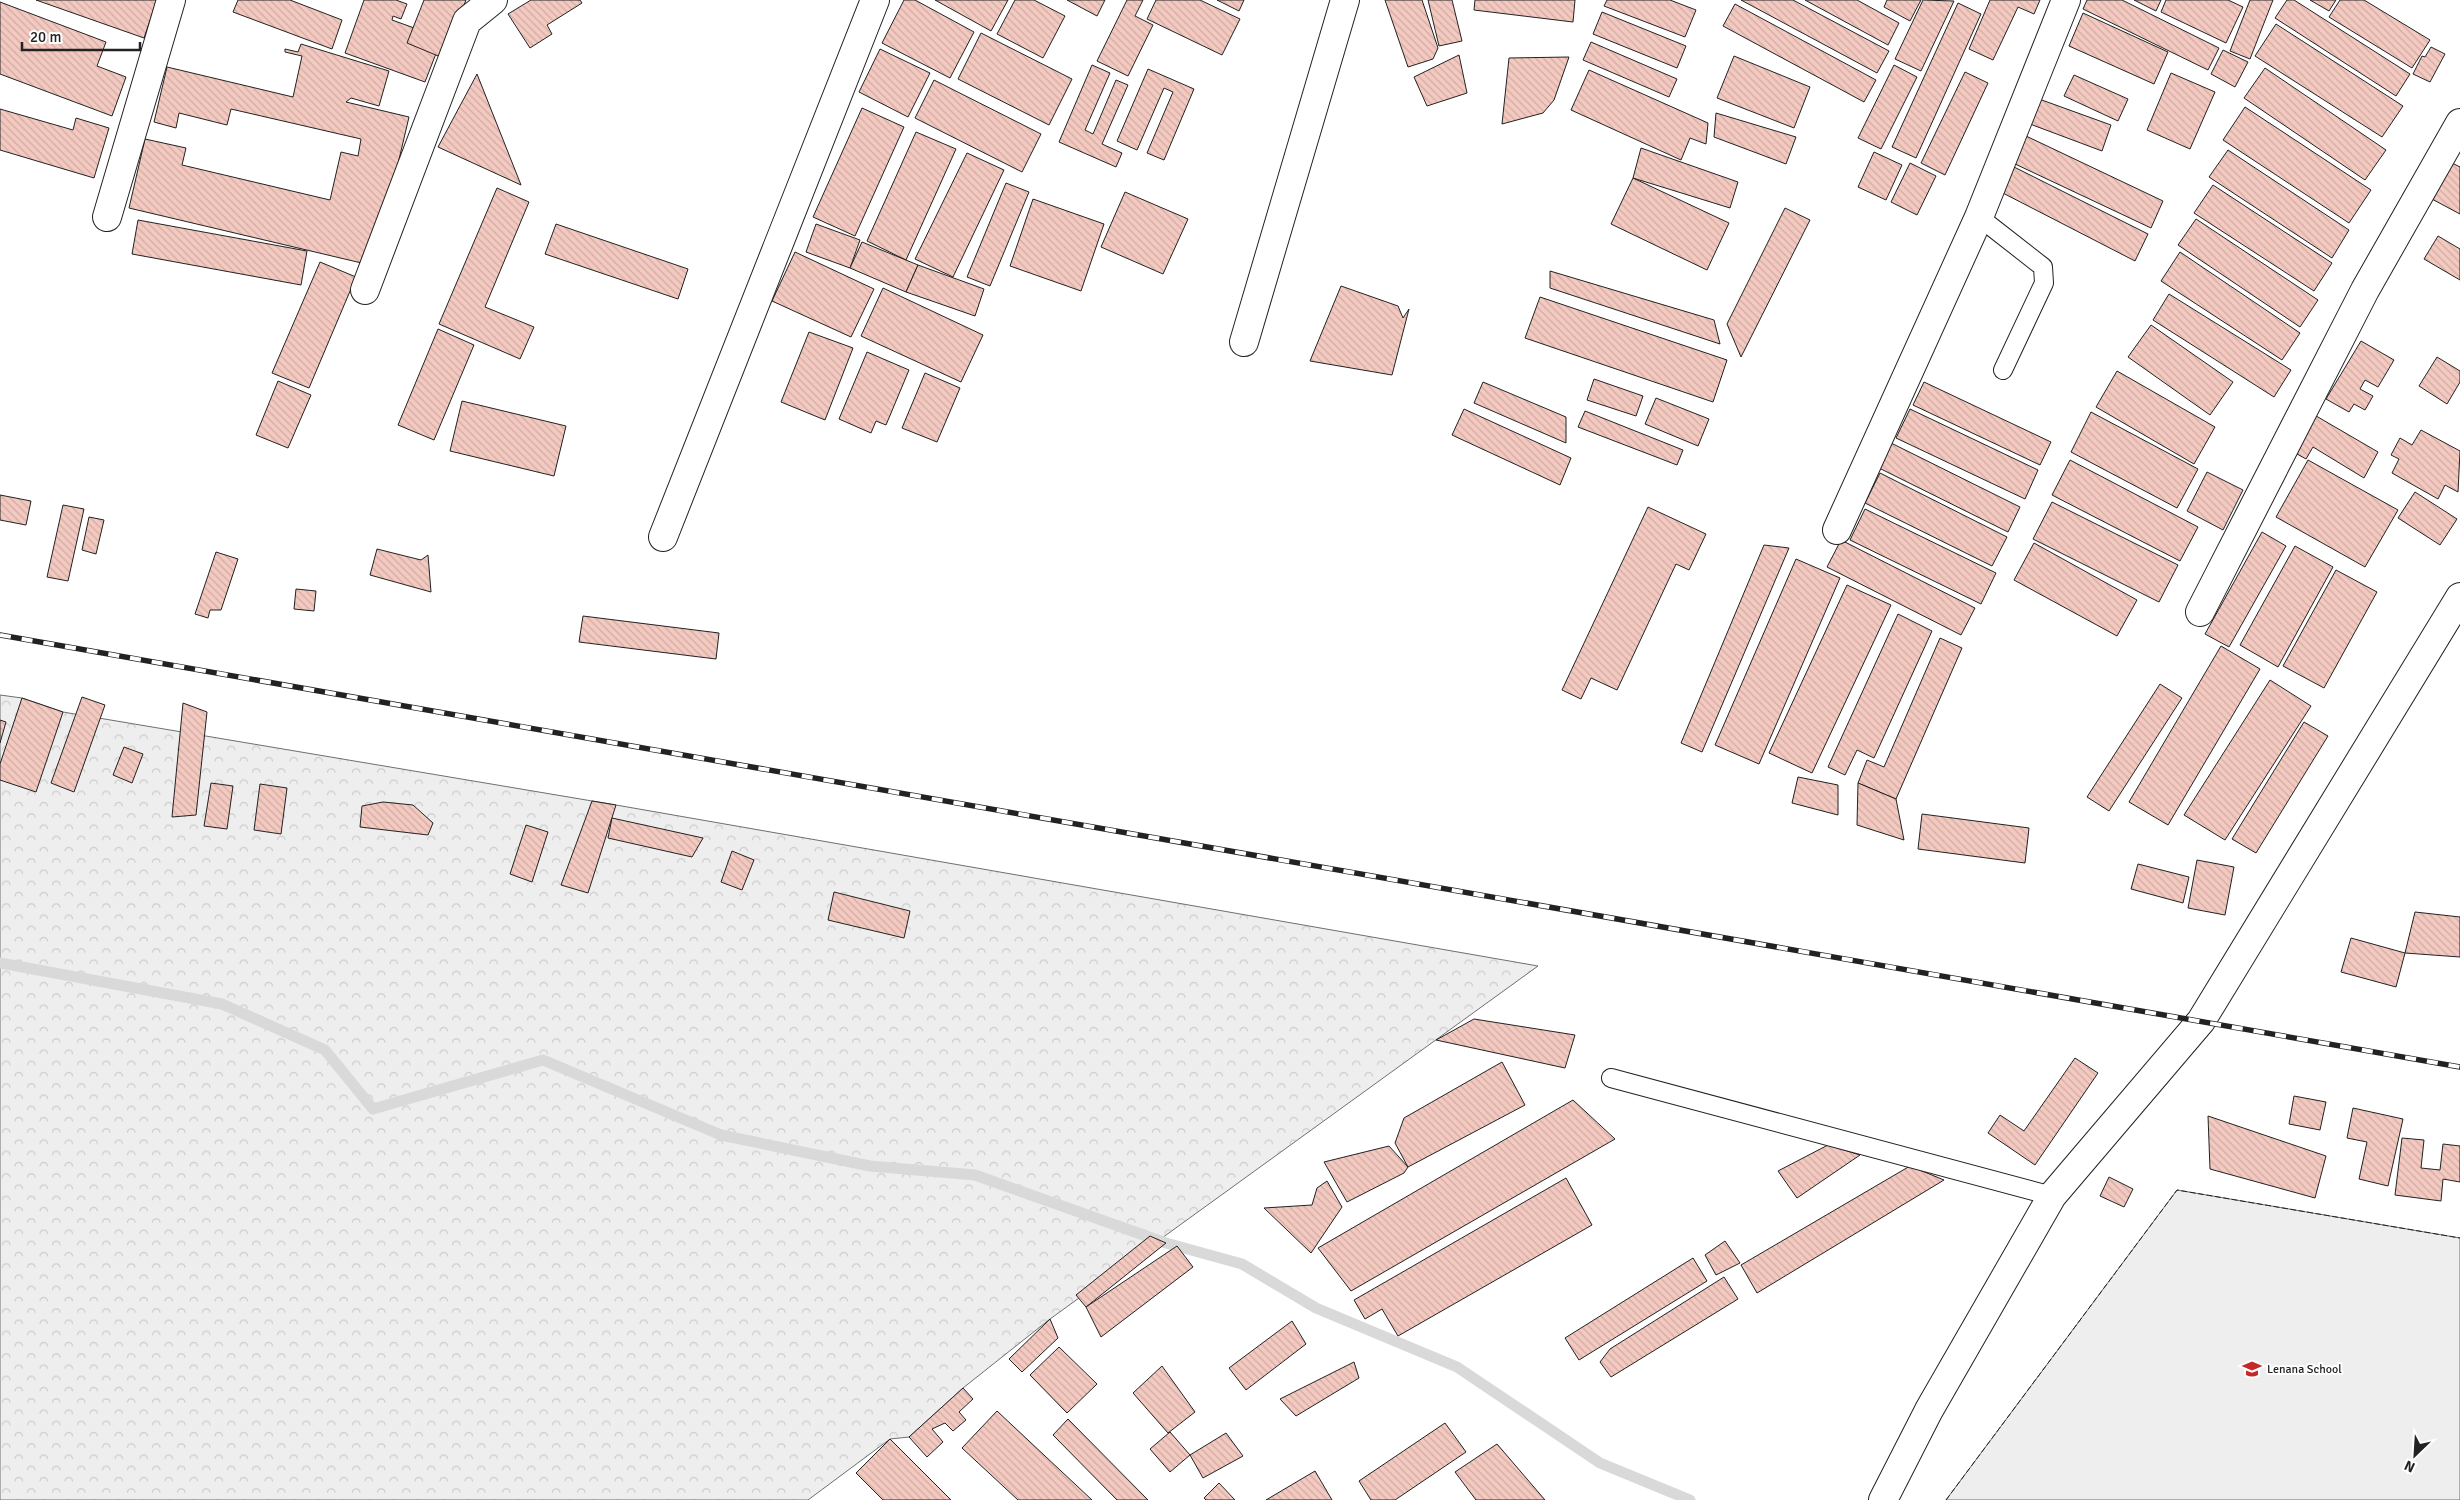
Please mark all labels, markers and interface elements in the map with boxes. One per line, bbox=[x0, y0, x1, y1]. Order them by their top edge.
scale bar bbox=[22, 20, 140, 52]
text: 20 m bbox=[30, 28, 61, 46]
school or university icon: Lenana School bbox=[2241, 1358, 2263, 1380]
place label: Lenana School bbox=[2267, 1362, 2342, 1377]
north arrow bbox=[2390, 1430, 2440, 1480]
text: N bbox=[2402, 1457, 2418, 1476]

